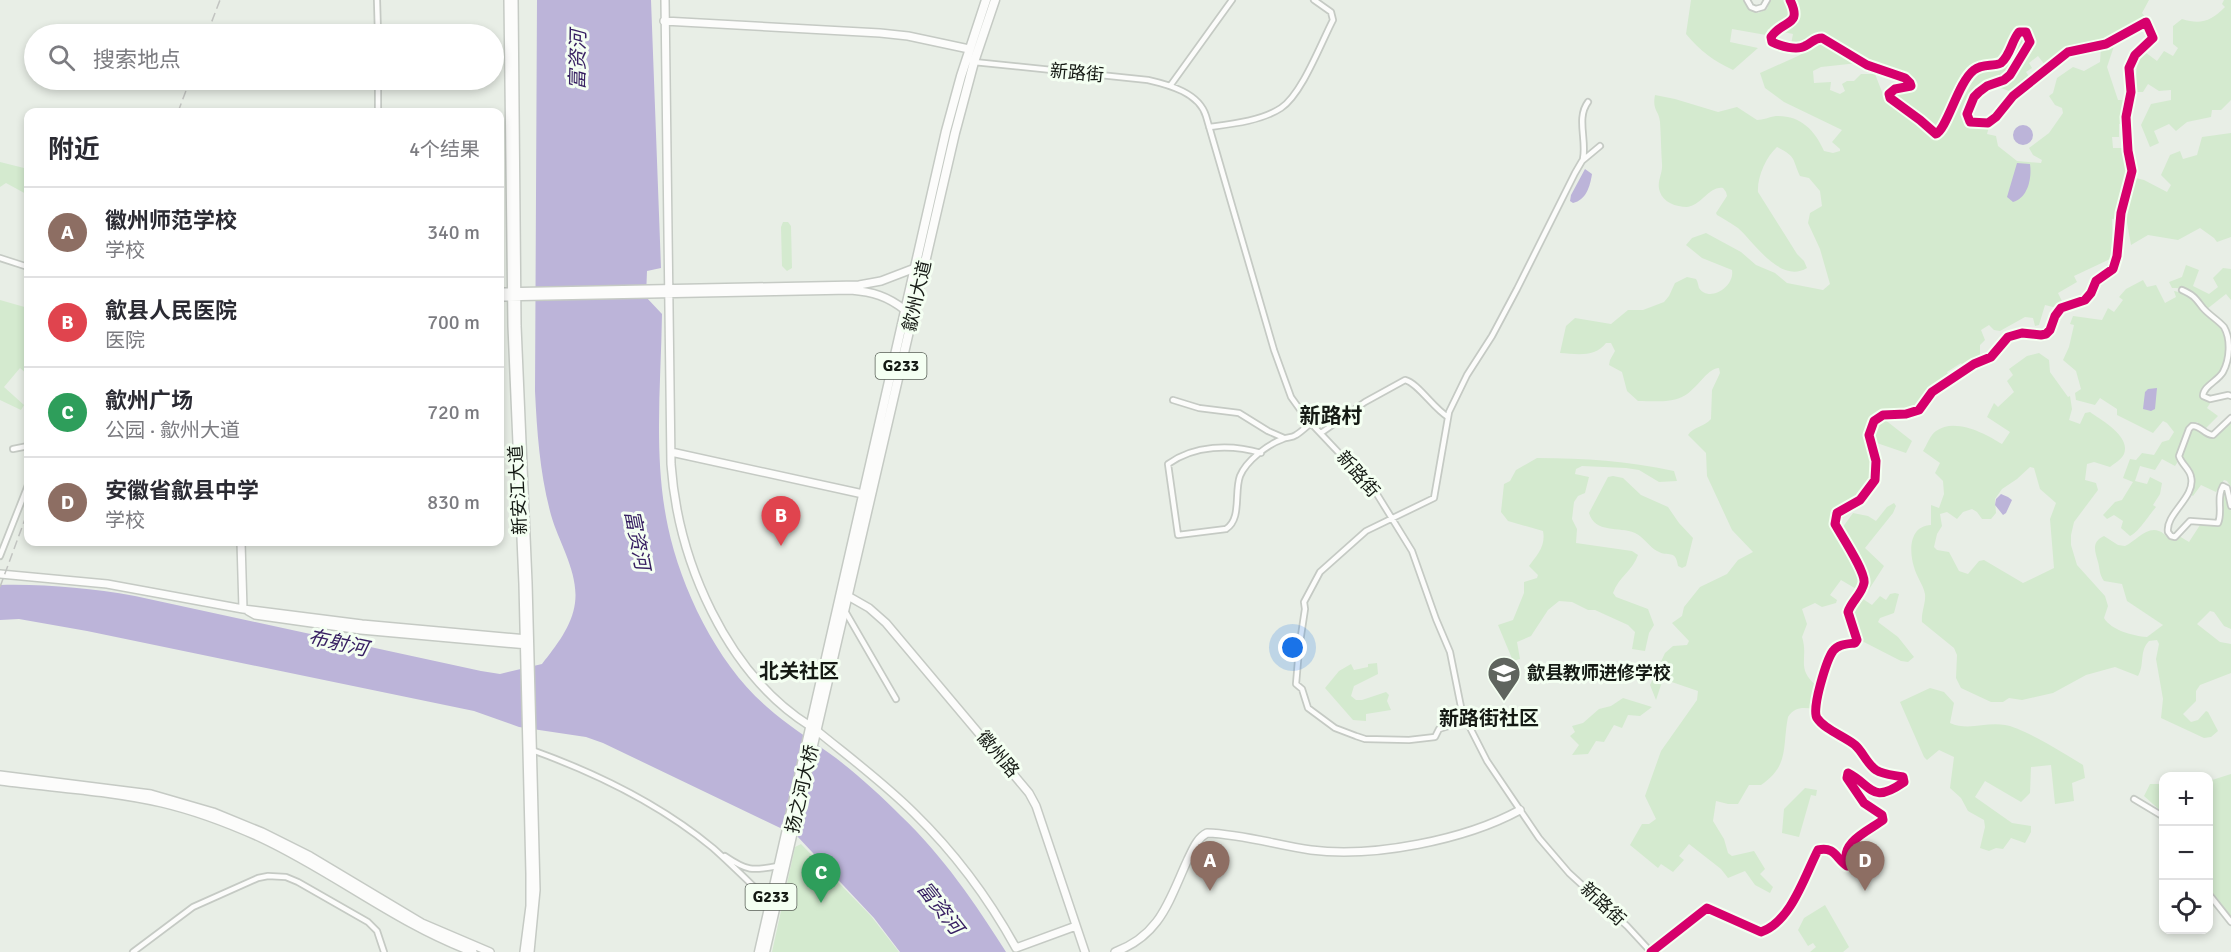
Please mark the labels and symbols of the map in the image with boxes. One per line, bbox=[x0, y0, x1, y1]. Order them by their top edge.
water label: 富资河 bbox=[565, 26, 591, 90]
street label: 新路街 bbox=[1049, 60, 1105, 86]
street label: 歙州大道 bbox=[898, 258, 936, 334]
road number: G233 bbox=[876, 353, 926, 379]
district label: 新路村 bbox=[1300, 403, 1363, 429]
street label: 新安江大道 bbox=[505, 444, 531, 536]
street label: 新路街 bbox=[1332, 446, 1384, 502]
pin: B bbox=[762, 496, 800, 546]
water label: 富资河 bbox=[619, 508, 656, 576]
water label: 布射河 bbox=[306, 625, 374, 662]
your location bbox=[1278, 633, 1307, 662]
school or university icon: 歙县教师进修学校 bbox=[1486, 655, 1522, 702]
district label: 北关社区 bbox=[759, 659, 839, 684]
place label: 歙县教师进修学校 bbox=[1527, 662, 1671, 684]
district label: 新路街社区 bbox=[1439, 706, 1539, 731]
street label: 徽州路 bbox=[972, 726, 1024, 782]
street label: 扬之河大桥 bbox=[781, 743, 823, 835]
pin: A bbox=[1190, 842, 1230, 891]
pin: D bbox=[1846, 842, 1884, 891]
pin: C bbox=[802, 854, 840, 903]
water label: 富资河 bbox=[912, 877, 971, 942]
street label: 新路街 bbox=[1576, 878, 1630, 930]
road number: G233 bbox=[746, 884, 796, 910]

